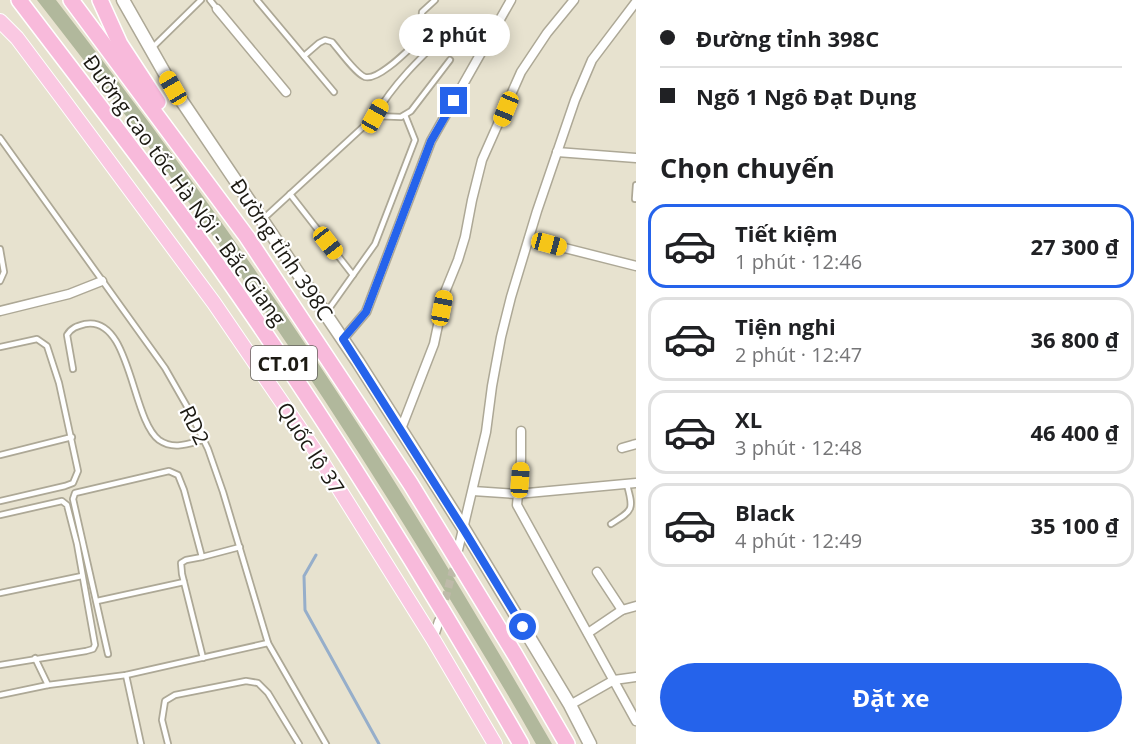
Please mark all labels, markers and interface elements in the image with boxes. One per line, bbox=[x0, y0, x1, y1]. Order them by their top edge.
callout: 2 phút bbox=[398, 14, 510, 56]
text: 2 phút bbox=[422, 21, 487, 48]
text: Đường tỉnh 398C bbox=[696, 23, 879, 53]
street label: Đường cao tốc Hà Nội - Bắc Giang bbox=[77, 49, 293, 331]
car bbox=[156, 68, 190, 108]
text: Ngõ 1 Ngô Đạt Dụng bbox=[696, 81, 916, 111]
route end bbox=[440, 87, 467, 114]
car bbox=[491, 89, 521, 129]
car bbox=[358, 96, 392, 136]
text: Chọn chuyến bbox=[660, 149, 835, 186]
street label: Đường tỉnh 398C bbox=[224, 173, 340, 325]
text: Tiết kiệm bbox=[735, 218, 838, 248]
icon: car bbox=[663, 219, 717, 273]
car bbox=[310, 223, 346, 263]
car bbox=[529, 231, 569, 257]
text: 27 300 ₫ bbox=[1030, 231, 1119, 261]
text: 1 phút · 12:46 bbox=[735, 248, 862, 275]
car bbox=[430, 289, 454, 327]
text: Tiện nghi bbox=[735, 311, 836, 341]
icon: car bbox=[663, 312, 717, 366]
text: 36 800 ₫ bbox=[1030, 324, 1119, 354]
text: 2 phút · 12:47 bbox=[735, 341, 862, 368]
road number: CT.01 bbox=[251, 346, 317, 380]
street label: Quốc lộ 37 bbox=[271, 396, 351, 500]
street label: RD2 bbox=[174, 401, 216, 449]
text: XL bbox=[735, 404, 762, 434]
icon: car bbox=[663, 405, 717, 459]
text: 46 400 ₫ bbox=[1030, 417, 1119, 447]
text: 3 phút · 12:48 bbox=[735, 434, 862, 461]
car bbox=[510, 461, 530, 499]
text: Black bbox=[735, 497, 795, 527]
icon: car bbox=[663, 498, 717, 552]
text: 35 100 ₫ bbox=[1030, 510, 1119, 540]
text: 4 phút · 12:49 bbox=[735, 527, 862, 554]
route start bbox=[509, 613, 536, 640]
button: Đặt xe bbox=[660, 663, 1122, 732]

